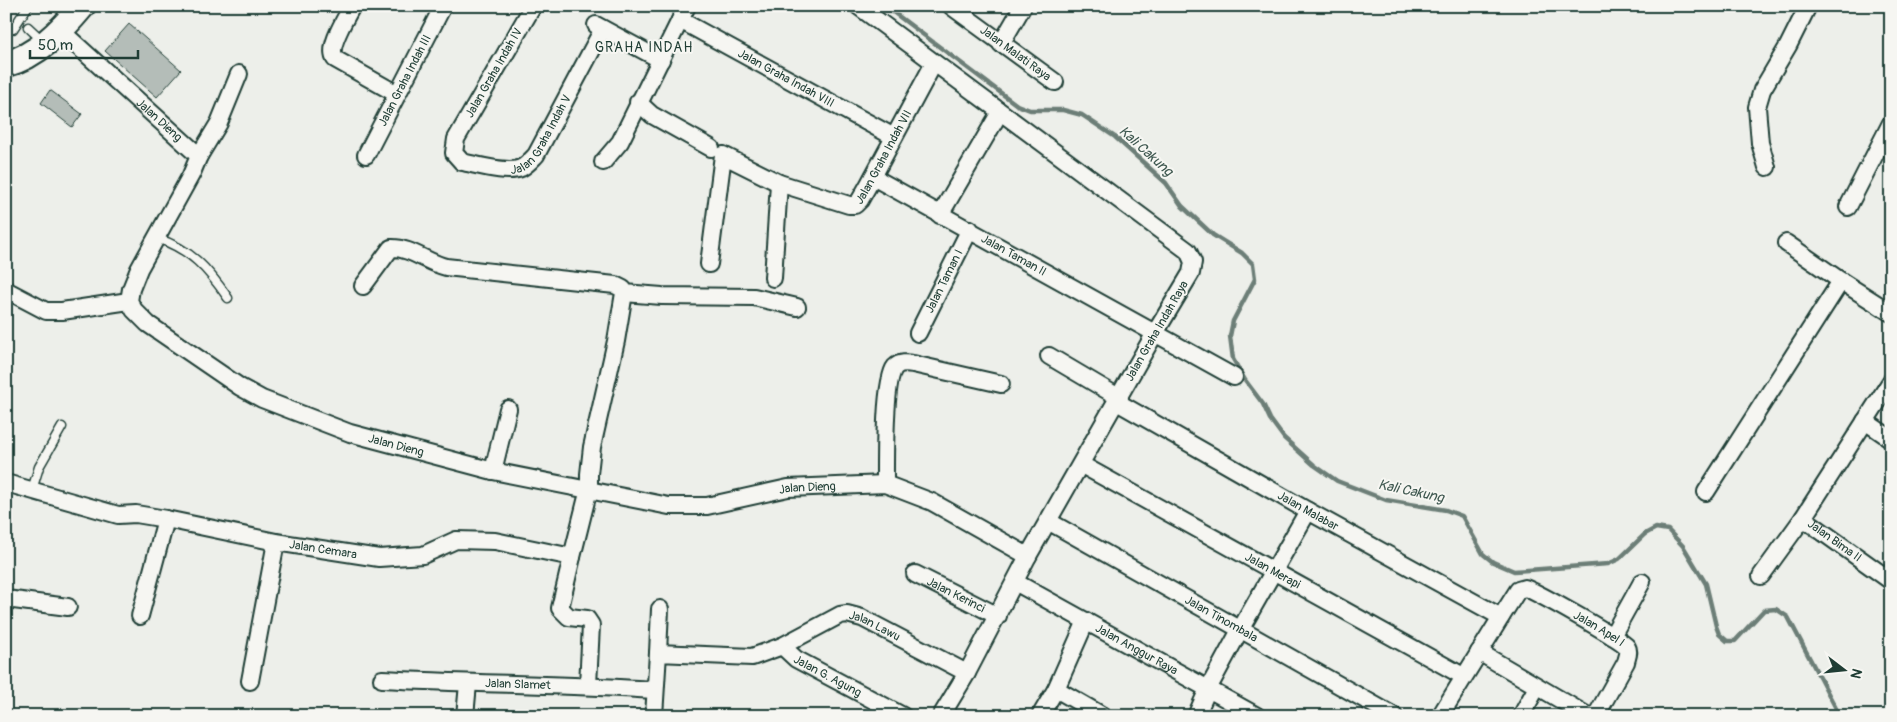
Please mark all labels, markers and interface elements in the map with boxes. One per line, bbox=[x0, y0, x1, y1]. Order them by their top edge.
street label: Jalan Malati Raya bbox=[977, 22, 1054, 84]
street label: Jalan Graha Indah IV bbox=[462, 26, 526, 120]
scale bar bbox=[30, 28, 138, 60]
street label: Jalan Graha Indah III bbox=[375, 32, 434, 129]
text: 50 m bbox=[38, 36, 73, 55]
district label: GRAHA INDAH bbox=[595, 39, 693, 56]
street label: Jalan Graha Indah VIII bbox=[735, 46, 837, 110]
street label: Jalan Graha Indah V bbox=[510, 92, 574, 178]
street label: Jalan Dieng bbox=[133, 95, 185, 145]
street label: Jalan Graha Indah VII bbox=[852, 107, 915, 208]
water label: Kali Cakung bbox=[1115, 122, 1177, 180]
street label: Jalan Taman II bbox=[979, 231, 1049, 279]
street label: Jalan Taman I bbox=[922, 247, 966, 315]
street label: Jalan Graha Indah Raya bbox=[1122, 278, 1192, 384]
street label: Jalan Dieng bbox=[367, 431, 426, 460]
water label: Kali Cakung bbox=[1377, 476, 1446, 506]
street label: Jalan Dieng bbox=[777, 479, 836, 497]
street label: Jalan Malabar bbox=[1275, 488, 1342, 534]
street label: Jalan Bima II bbox=[1805, 516, 1865, 565]
street label: Jalan Cemara bbox=[288, 537, 358, 562]
street label: Jalan Merapi bbox=[1242, 549, 1303, 592]
street label: Jalan Kerinci bbox=[924, 574, 988, 616]
street label: Jalan Tinombala bbox=[1182, 592, 1261, 645]
street label: Jalan Lawu bbox=[847, 607, 903, 644]
street label: Jalan Apel I bbox=[1571, 607, 1628, 650]
street label: Jalan Anggur Raya bbox=[1093, 621, 1181, 678]
north arrow bbox=[1820, 644, 1870, 694]
street label: Jalan G. Agung bbox=[791, 652, 864, 700]
text: N bbox=[1847, 667, 1865, 680]
street label: Jalan Slamet bbox=[485, 676, 551, 693]

